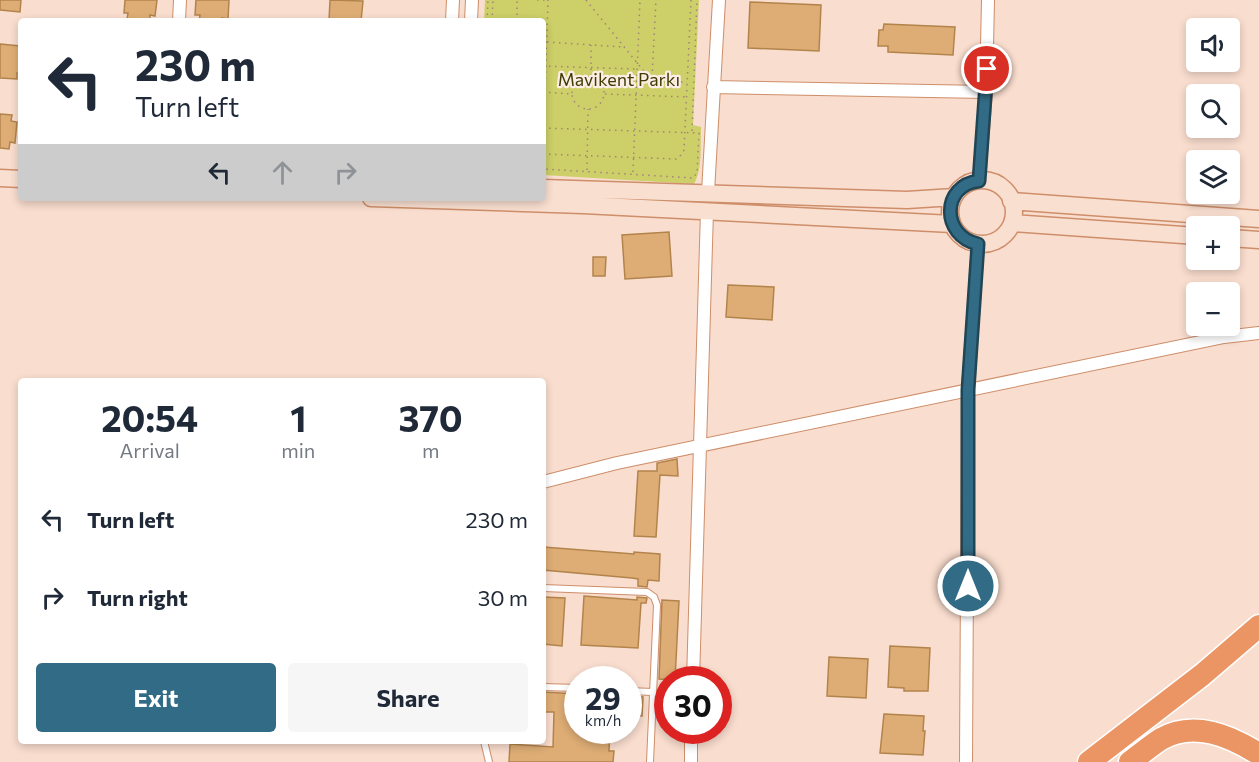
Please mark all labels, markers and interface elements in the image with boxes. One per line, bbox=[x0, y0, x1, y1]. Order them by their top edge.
map controls bbox=[1186, 18, 1240, 336]
button: sound bbox=[1186, 18, 1240, 72]
text: 230 m bbox=[135, 38, 256, 90]
icon: left bbox=[36, 42, 114, 120]
pin bbox=[961, 43, 1012, 94]
icon: arrive bbox=[970, 52, 1003, 85]
park label: Mavikent Parkı bbox=[558, 68, 680, 90]
button: search bbox=[1186, 84, 1240, 138]
text: Turn left bbox=[135, 90, 239, 123]
button: layers bbox=[1186, 150, 1240, 204]
icon: left bbox=[203, 156, 236, 189]
icon: ahead bbox=[266, 156, 299, 189]
icon: right bbox=[329, 156, 362, 189]
button: + bbox=[1186, 216, 1240, 270]
button: − bbox=[1186, 282, 1240, 336]
text: 20:54 bbox=[101, 395, 198, 439]
text: 1 bbox=[290, 395, 306, 439]
text: 370 bbox=[399, 395, 463, 439]
text: Arrival bbox=[119, 438, 180, 462]
text: min bbox=[281, 438, 315, 462]
text: m bbox=[422, 438, 439, 462]
icon: left bbox=[36, 503, 69, 536]
text: Turn left bbox=[87, 506, 174, 533]
text: 230 m bbox=[465, 506, 528, 533]
position arrow bbox=[936, 554, 1000, 618]
icon: right bbox=[36, 581, 69, 614]
text: Turn right bbox=[87, 584, 188, 611]
text: 30 m bbox=[478, 584, 528, 611]
button: Exit bbox=[36, 663, 276, 732]
button: Share bbox=[288, 663, 528, 732]
speed limit sign: 30 bbox=[654, 666, 732, 744]
text: 29 bbox=[585, 679, 621, 716]
text: km/h bbox=[585, 711, 621, 729]

